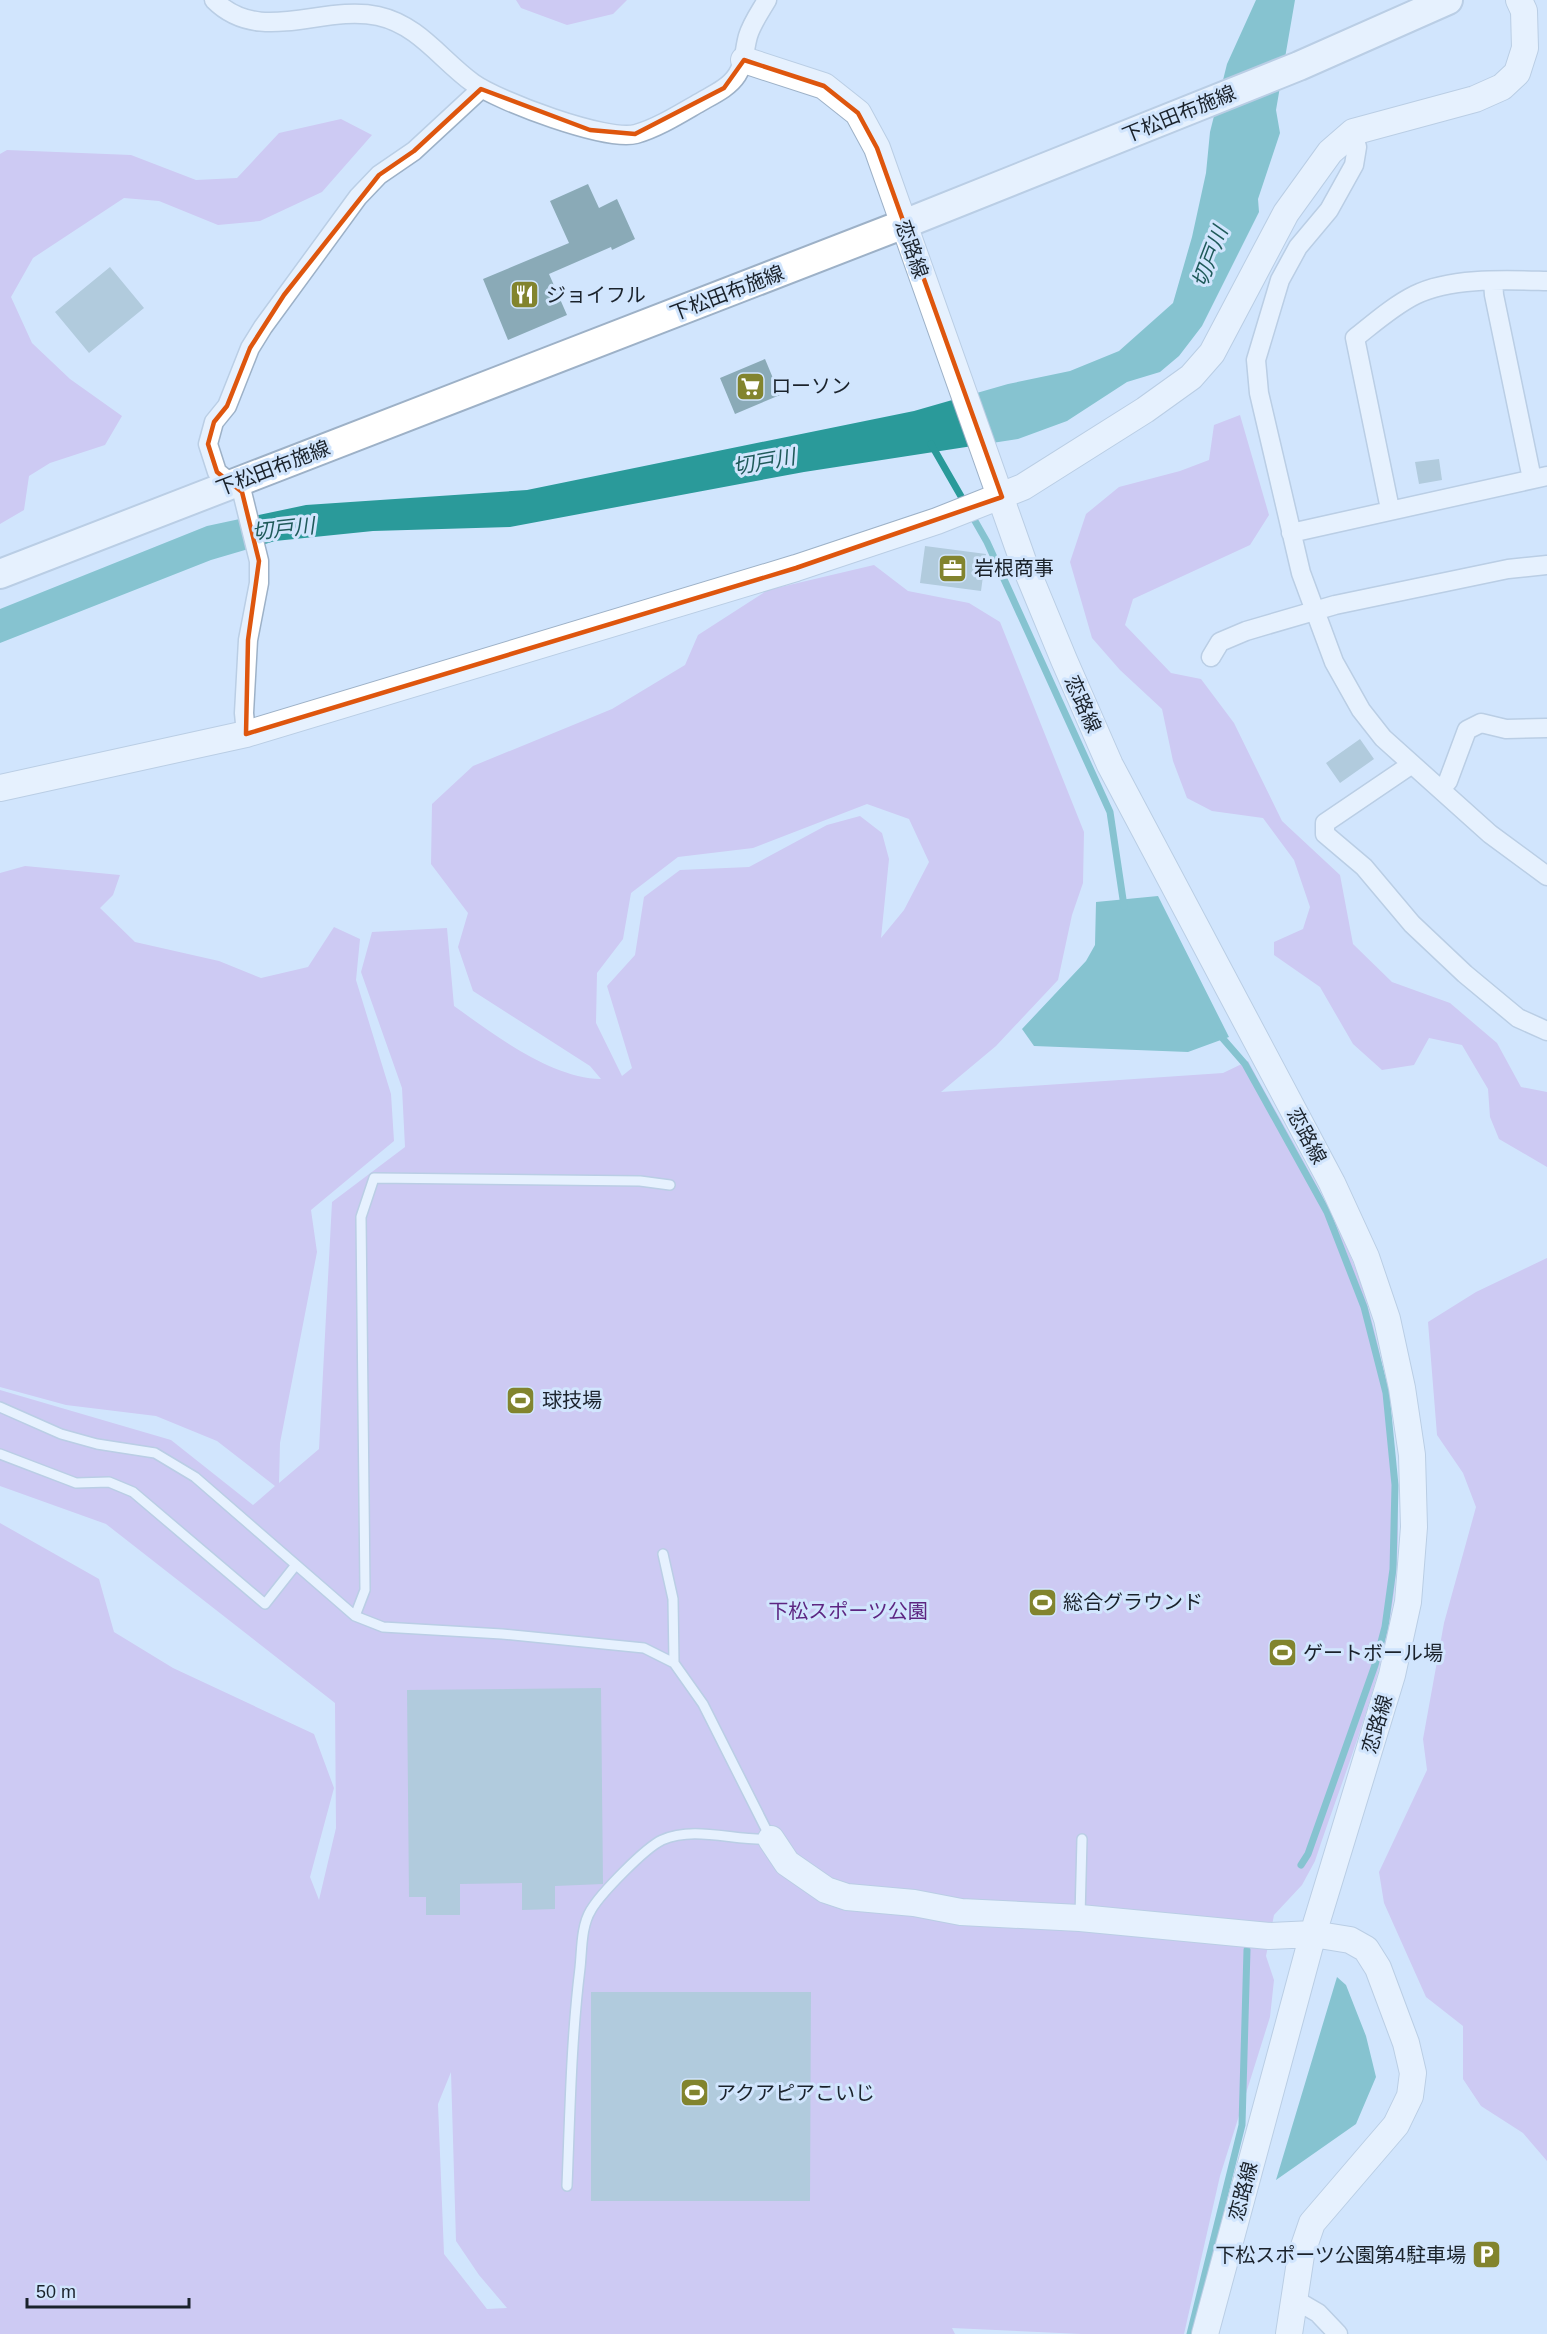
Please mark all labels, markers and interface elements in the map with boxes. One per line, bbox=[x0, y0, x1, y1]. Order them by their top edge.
street label: 下松田布施線 bbox=[1119, 81, 1239, 147]
street label: 恋路線 bbox=[892, 217, 932, 281]
water label: 切戸川 bbox=[1188, 221, 1232, 290]
street label: 下松田布施線 bbox=[667, 261, 787, 325]
restaurant icon: ジョイフル bbox=[509, 279, 541, 311]
place label: ジョイフル bbox=[546, 284, 646, 306]
supermarket icon: ローソン bbox=[734, 370, 766, 402]
place label: ローソン bbox=[771, 375, 851, 397]
street label: 下松田布施線 bbox=[213, 436, 333, 500]
water label: 切戸川 bbox=[731, 444, 799, 478]
water label: 切戸川 bbox=[250, 514, 317, 543]
office icon: 岩根商事 bbox=[937, 552, 969, 584]
place label: 岩根商事 bbox=[974, 557, 1054, 579]
street label: 恋路線 bbox=[1061, 672, 1105, 736]
street label: 恋路線 bbox=[1283, 1104, 1331, 1168]
sports icon: 球技場 bbox=[505, 1384, 537, 1416]
place label: 球技場 bbox=[542, 1389, 602, 1411]
sports icon: 総合グラウンド bbox=[1026, 1586, 1058, 1618]
place label: 総合グラウンド bbox=[1063, 1591, 1203, 1613]
park label: 下松スポーツ公園 bbox=[768, 1600, 928, 1622]
sports icon: ゲートボール場 bbox=[1266, 1637, 1298, 1669]
place label: ゲートボール場 bbox=[1303, 1642, 1443, 1664]
street label: 恋路線 bbox=[1358, 1692, 1396, 1756]
sports icon: アクアピアこいじ bbox=[679, 2077, 711, 2109]
place label: アクアピアこいじ bbox=[716, 2082, 875, 2104]
street label: 恋路線 bbox=[1225, 2159, 1261, 2223]
parking icon: 下松スポーツ公園第4駐車場 bbox=[1471, 2239, 1503, 2271]
place label: 下松スポーツ公園第4駐車場 bbox=[1215, 2244, 1466, 2266]
scale bar bbox=[27, 2271, 189, 2309]
text: 50 m bbox=[36, 2282, 76, 2302]

